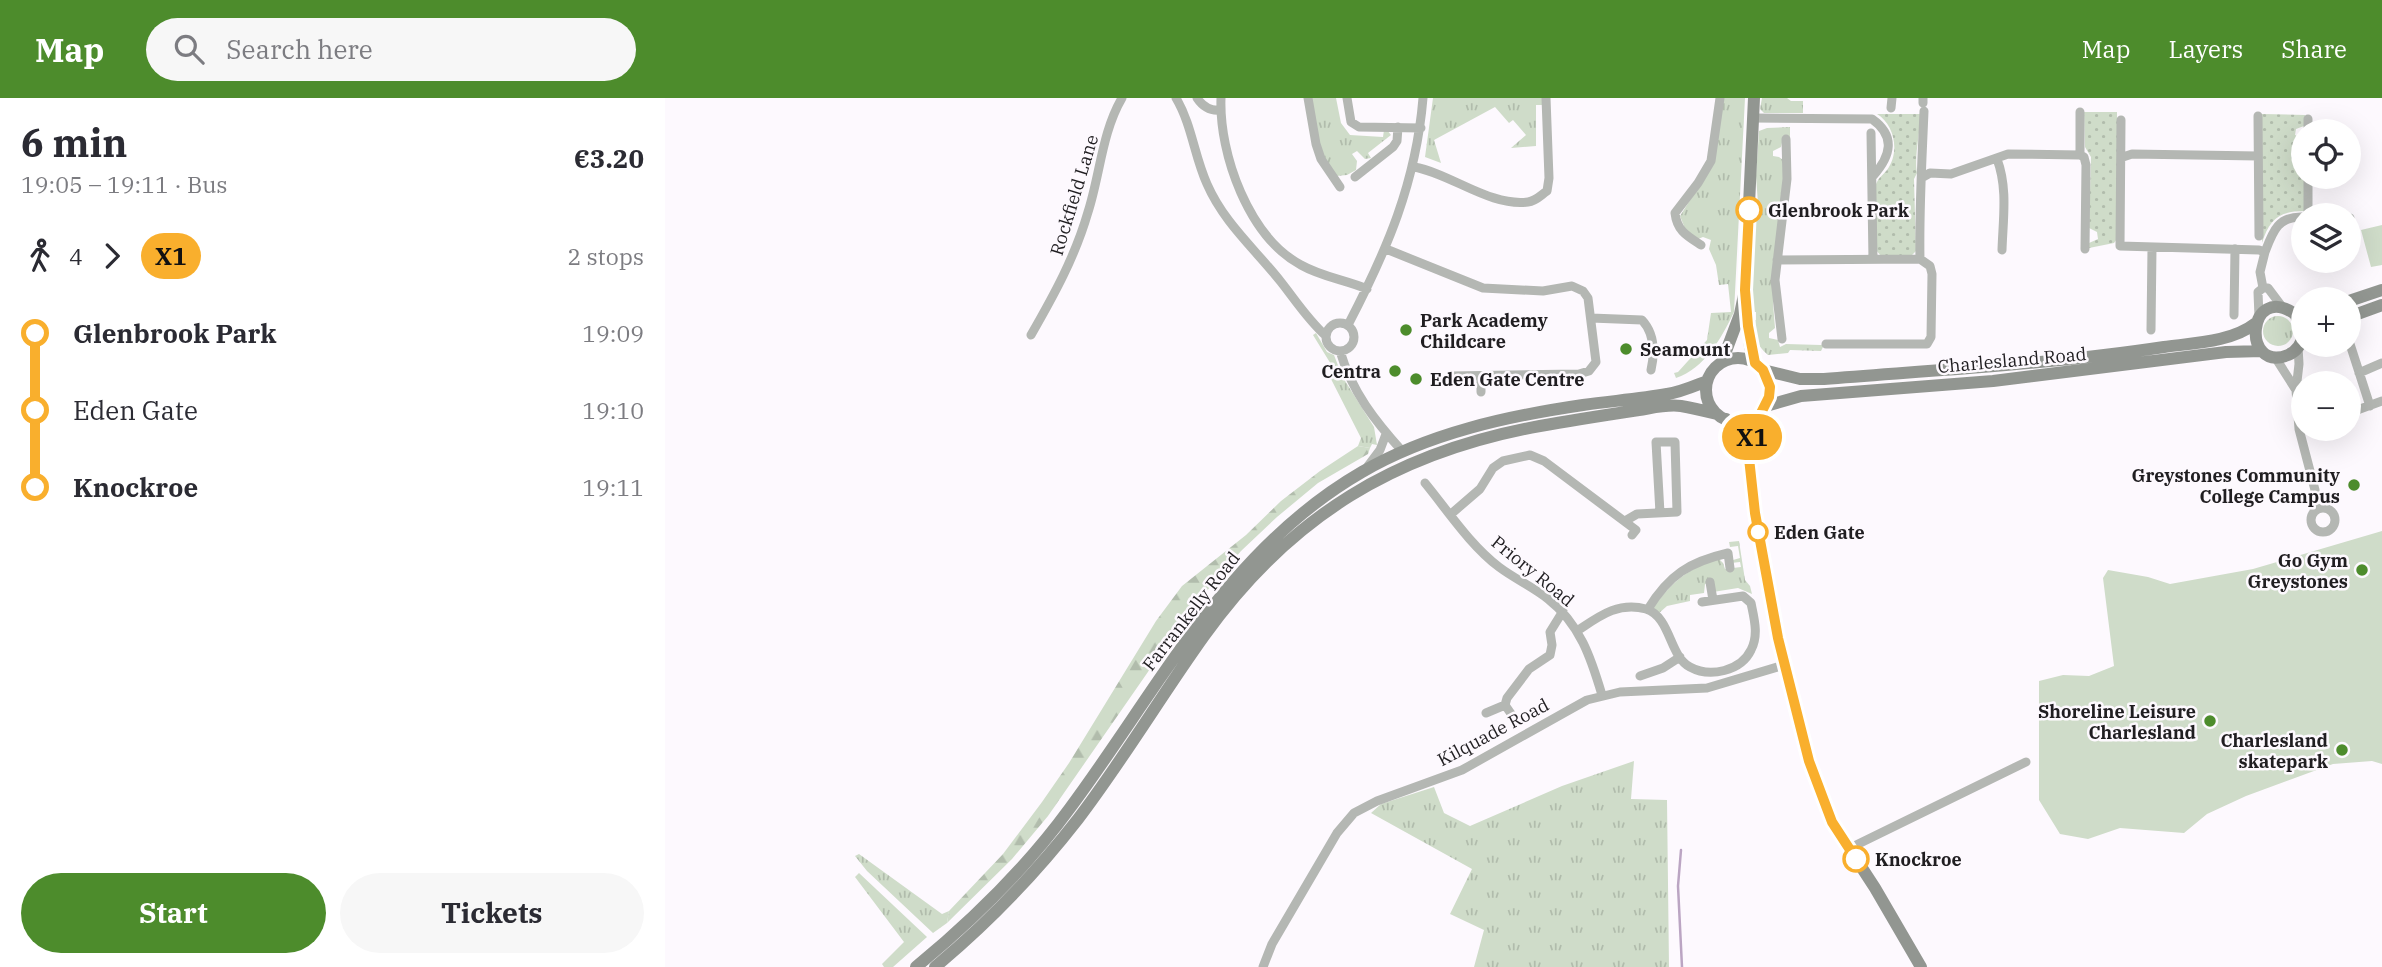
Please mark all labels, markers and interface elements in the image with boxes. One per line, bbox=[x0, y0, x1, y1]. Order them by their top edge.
search box bbox=[146, 18, 636, 81]
text: Map bbox=[35, 28, 104, 71]
icon: search bbox=[170, 30, 208, 68]
text: Search here bbox=[226, 32, 373, 66]
text: Map bbox=[2082, 33, 2130, 65]
text: Layers bbox=[2168, 33, 2243, 65]
text: Share bbox=[2281, 33, 2347, 65]
text: 6 min bbox=[21, 118, 127, 167]
map controls bbox=[2291, 119, 2361, 441]
button: locate bbox=[2291, 119, 2361, 189]
street label: Rockfield Lane bbox=[1045, 132, 1103, 258]
text: €3.20 bbox=[574, 141, 644, 175]
text: 19:05 – 19:11 · Bus bbox=[21, 169, 228, 199]
marker: Glenbrook Park bbox=[1736, 197, 1762, 223]
place label: Glenbrook Park bbox=[1768, 199, 1910, 222]
button: layers bbox=[2291, 203, 2361, 273]
icon: walk bbox=[21, 237, 59, 275]
icon: forward bbox=[93, 237, 131, 275]
text: X1 bbox=[155, 240, 187, 272]
text: 4 bbox=[69, 241, 83, 271]
text: 2 stops bbox=[567, 241, 644, 271]
button: + bbox=[2291, 287, 2361, 357]
place label: Park Academy Childcare bbox=[1420, 309, 1548, 353]
text: Glenbrook Park bbox=[73, 316, 277, 350]
text: 19:09 bbox=[582, 318, 644, 348]
marker: Park Academy Childcare bbox=[1398, 322, 1414, 338]
place label: Seamount bbox=[1640, 338, 1730, 361]
marker: Seamount bbox=[1618, 341, 1634, 357]
street label: Charlesland Road bbox=[1937, 342, 2087, 378]
place label: Centra bbox=[1321, 360, 1381, 383]
marker: Centra bbox=[1387, 363, 1403, 379]
place label: Eden Gate Centre bbox=[1430, 368, 1584, 391]
marker: Eden Gate Centre bbox=[1408, 371, 1424, 387]
button: − bbox=[2291, 371, 2361, 441]
text: Eden Gate bbox=[73, 393, 198, 427]
text: 19:10 bbox=[582, 395, 644, 425]
line badge: X1 bbox=[1721, 414, 1783, 460]
text: X1 bbox=[1736, 421, 1768, 453]
place label: Greystones Community College Campus bbox=[2132, 464, 2341, 508]
text: Knockroe bbox=[73, 470, 198, 504]
text: 19:11 bbox=[582, 472, 644, 502]
marker: Greystones Community College Campus bbox=[2346, 477, 2362, 493]
place label: Eden Gate bbox=[1774, 521, 1865, 544]
marker: Eden Gate bbox=[1748, 522, 1768, 542]
street label: Priory Road bbox=[1487, 531, 1579, 611]
street label: Farrankelly Road bbox=[1137, 547, 1245, 675]
place label: Go Gym Greystones bbox=[2248, 549, 2349, 593]
marker: Go Gym Greystones bbox=[2354, 562, 2370, 578]
street label: Kilquade Road bbox=[1433, 693, 1553, 771]
place label: Shoreline Leisure Charlesland bbox=[2038, 700, 2196, 744]
marker: Shoreline Leisure Charlesland bbox=[2202, 713, 2218, 729]
place label: Charlesland skatepark bbox=[2221, 729, 2329, 773]
marker: Charlesland skatepark bbox=[2334, 742, 2350, 758]
marker: Knockroe bbox=[1843, 846, 1869, 872]
place label: Knockroe bbox=[1875, 848, 1962, 871]
button: Start bbox=[21, 873, 326, 953]
button: Tickets bbox=[340, 873, 644, 953]

